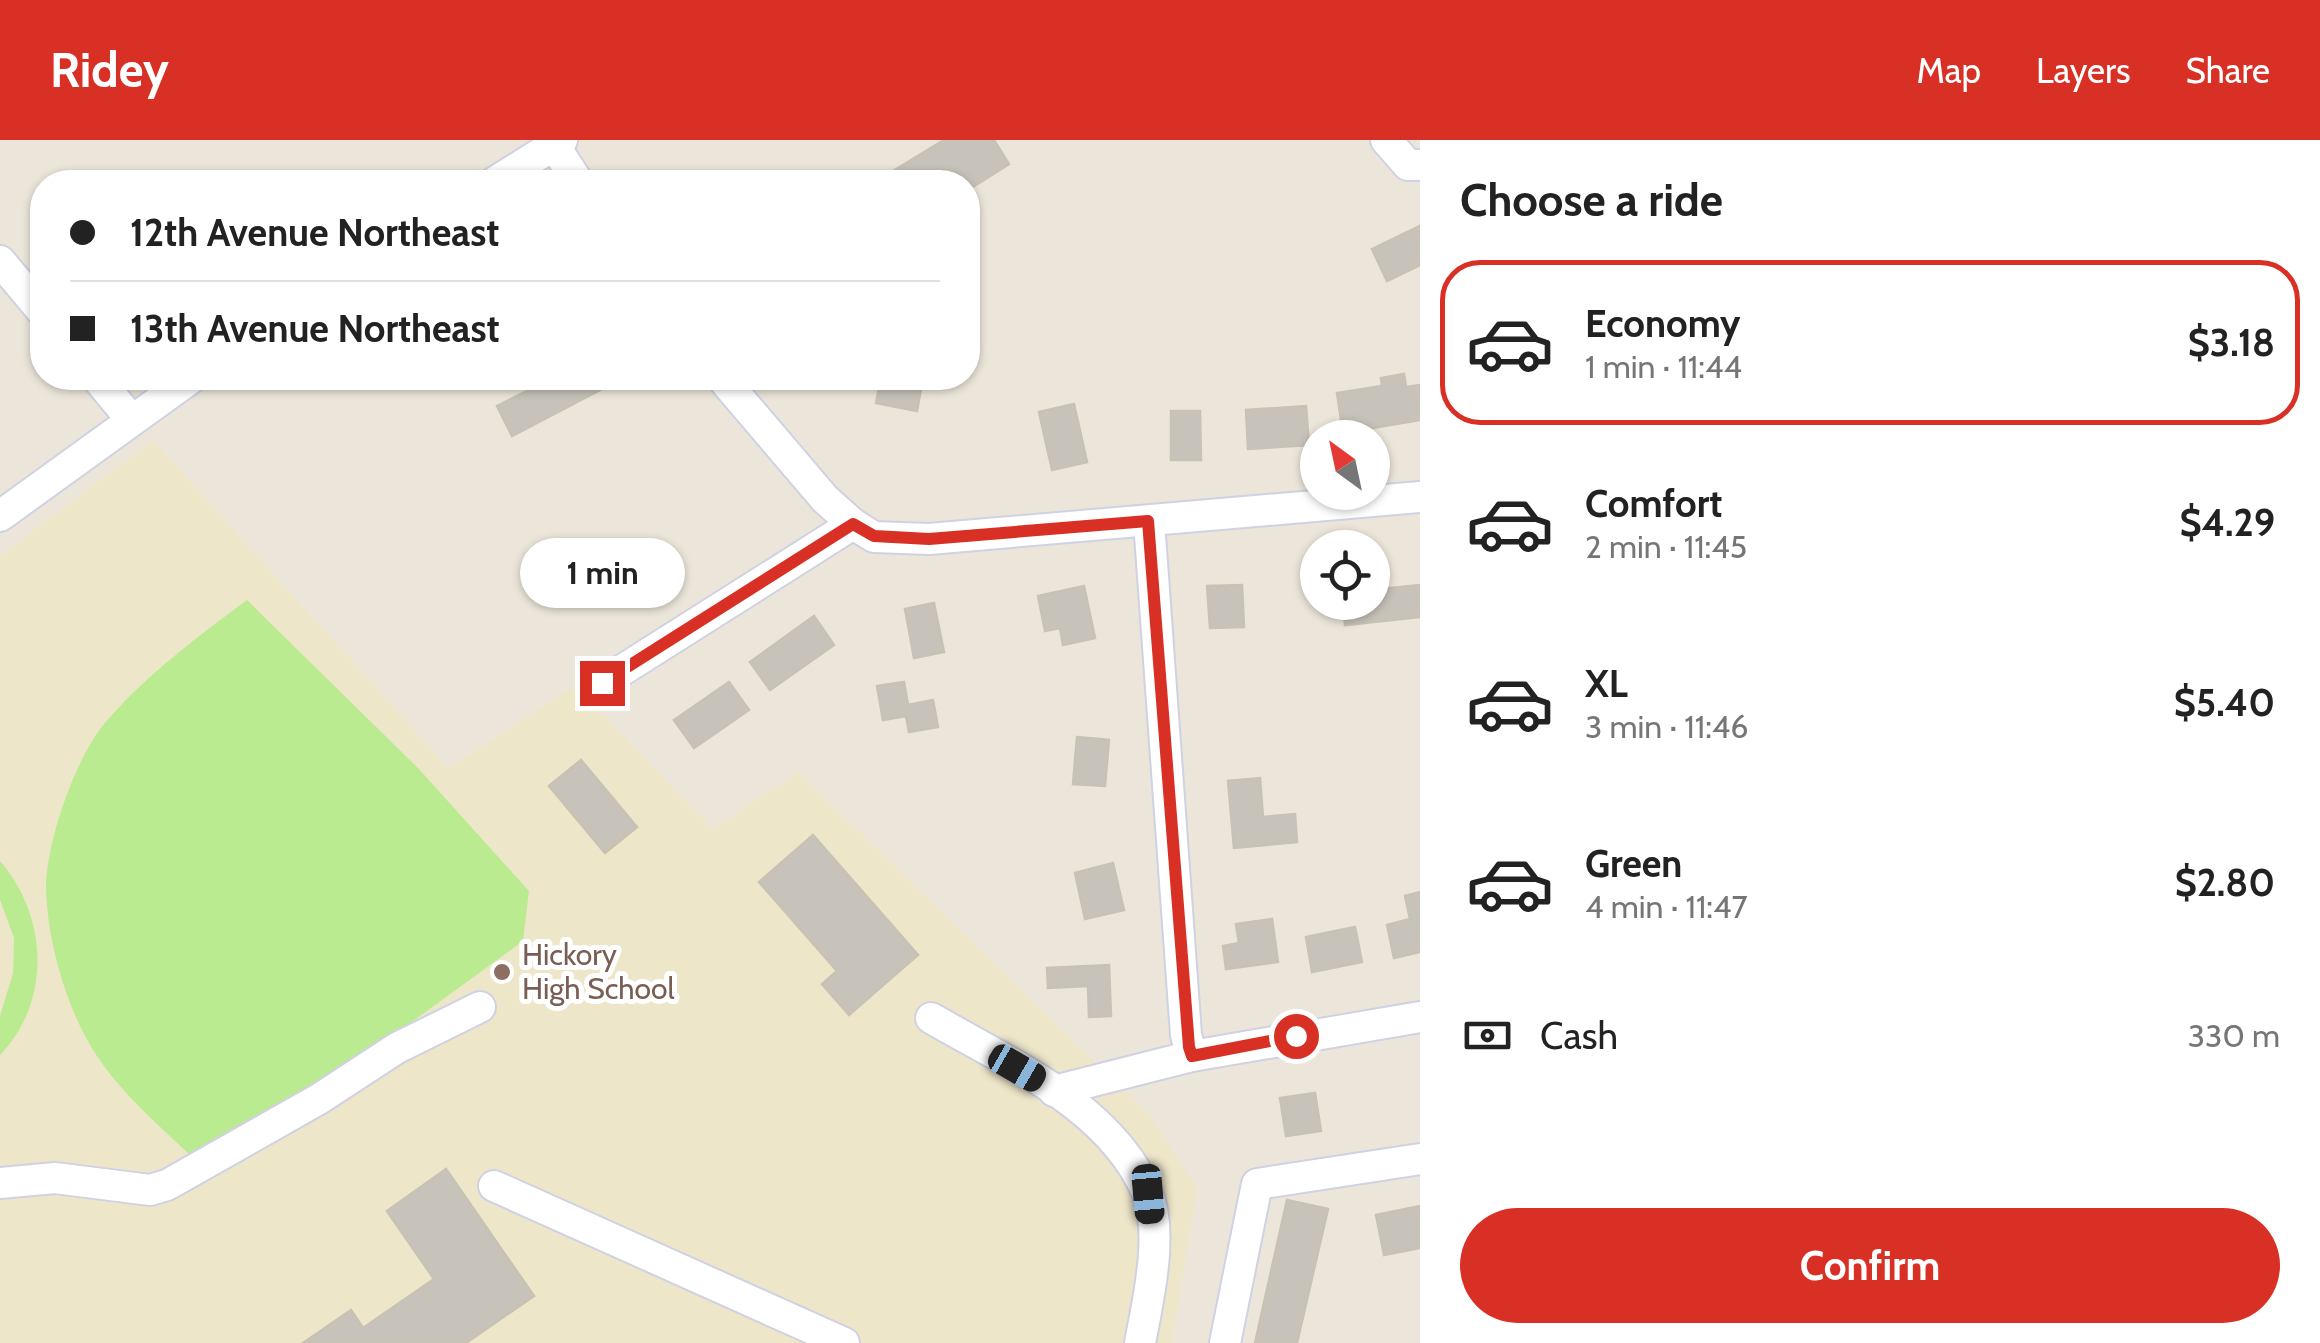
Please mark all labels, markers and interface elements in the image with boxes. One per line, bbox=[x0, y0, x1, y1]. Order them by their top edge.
text: Ridey bbox=[50, 41, 169, 99]
text: Map bbox=[1917, 49, 1981, 92]
text: Layers bbox=[2036, 49, 2130, 92]
text: Share bbox=[2185, 49, 2270, 92]
text: Choose a ride bbox=[1460, 173, 1723, 227]
text: 12th Avenue Northeast bbox=[130, 209, 499, 256]
icon: car bbox=[1465, 298, 1555, 388]
text: Economy bbox=[1585, 300, 1740, 347]
text: 13th Avenue Northeast bbox=[130, 305, 500, 352]
text: $3.18 bbox=[2188, 319, 2275, 366]
text: 1 min · 11:44 bbox=[1585, 347, 1742, 386]
north arrow bbox=[1300, 420, 1390, 510]
map controls bbox=[1300, 420, 1390, 620]
icon: car bbox=[1465, 478, 1555, 568]
text: Comfort bbox=[1585, 480, 1722, 527]
text: $4.29 bbox=[2179, 499, 2275, 546]
text: 2 min · 11:45 bbox=[1585, 527, 1747, 566]
button: locate bbox=[1300, 530, 1390, 620]
callout: 1 min bbox=[520, 538, 684, 608]
text: 1 min bbox=[566, 553, 639, 592]
icon: car bbox=[1465, 658, 1555, 748]
text: XL bbox=[1585, 660, 1628, 707]
route end bbox=[580, 661, 625, 706]
text: $5.40 bbox=[2174, 679, 2275, 726]
text: 3 min · 11:46 bbox=[1585, 707, 1748, 746]
icon: car bbox=[1465, 838, 1555, 928]
text: Green bbox=[1585, 840, 1682, 887]
text: $2.80 bbox=[2175, 859, 2275, 906]
text: 4 min · 11:47 bbox=[1585, 887, 1748, 926]
place label: Hickory High School bbox=[522, 936, 675, 1007]
marker: Hickory High School bbox=[491, 961, 513, 983]
icon: cash bbox=[1460, 1008, 1515, 1063]
text: Cash bbox=[1540, 1012, 1618, 1059]
route start bbox=[1274, 1014, 1319, 1059]
text: 330 m bbox=[2188, 1016, 2280, 1055]
car bbox=[984, 1040, 1050, 1096]
car bbox=[1130, 1163, 1166, 1225]
button: Confirm bbox=[1460, 1208, 2280, 1323]

